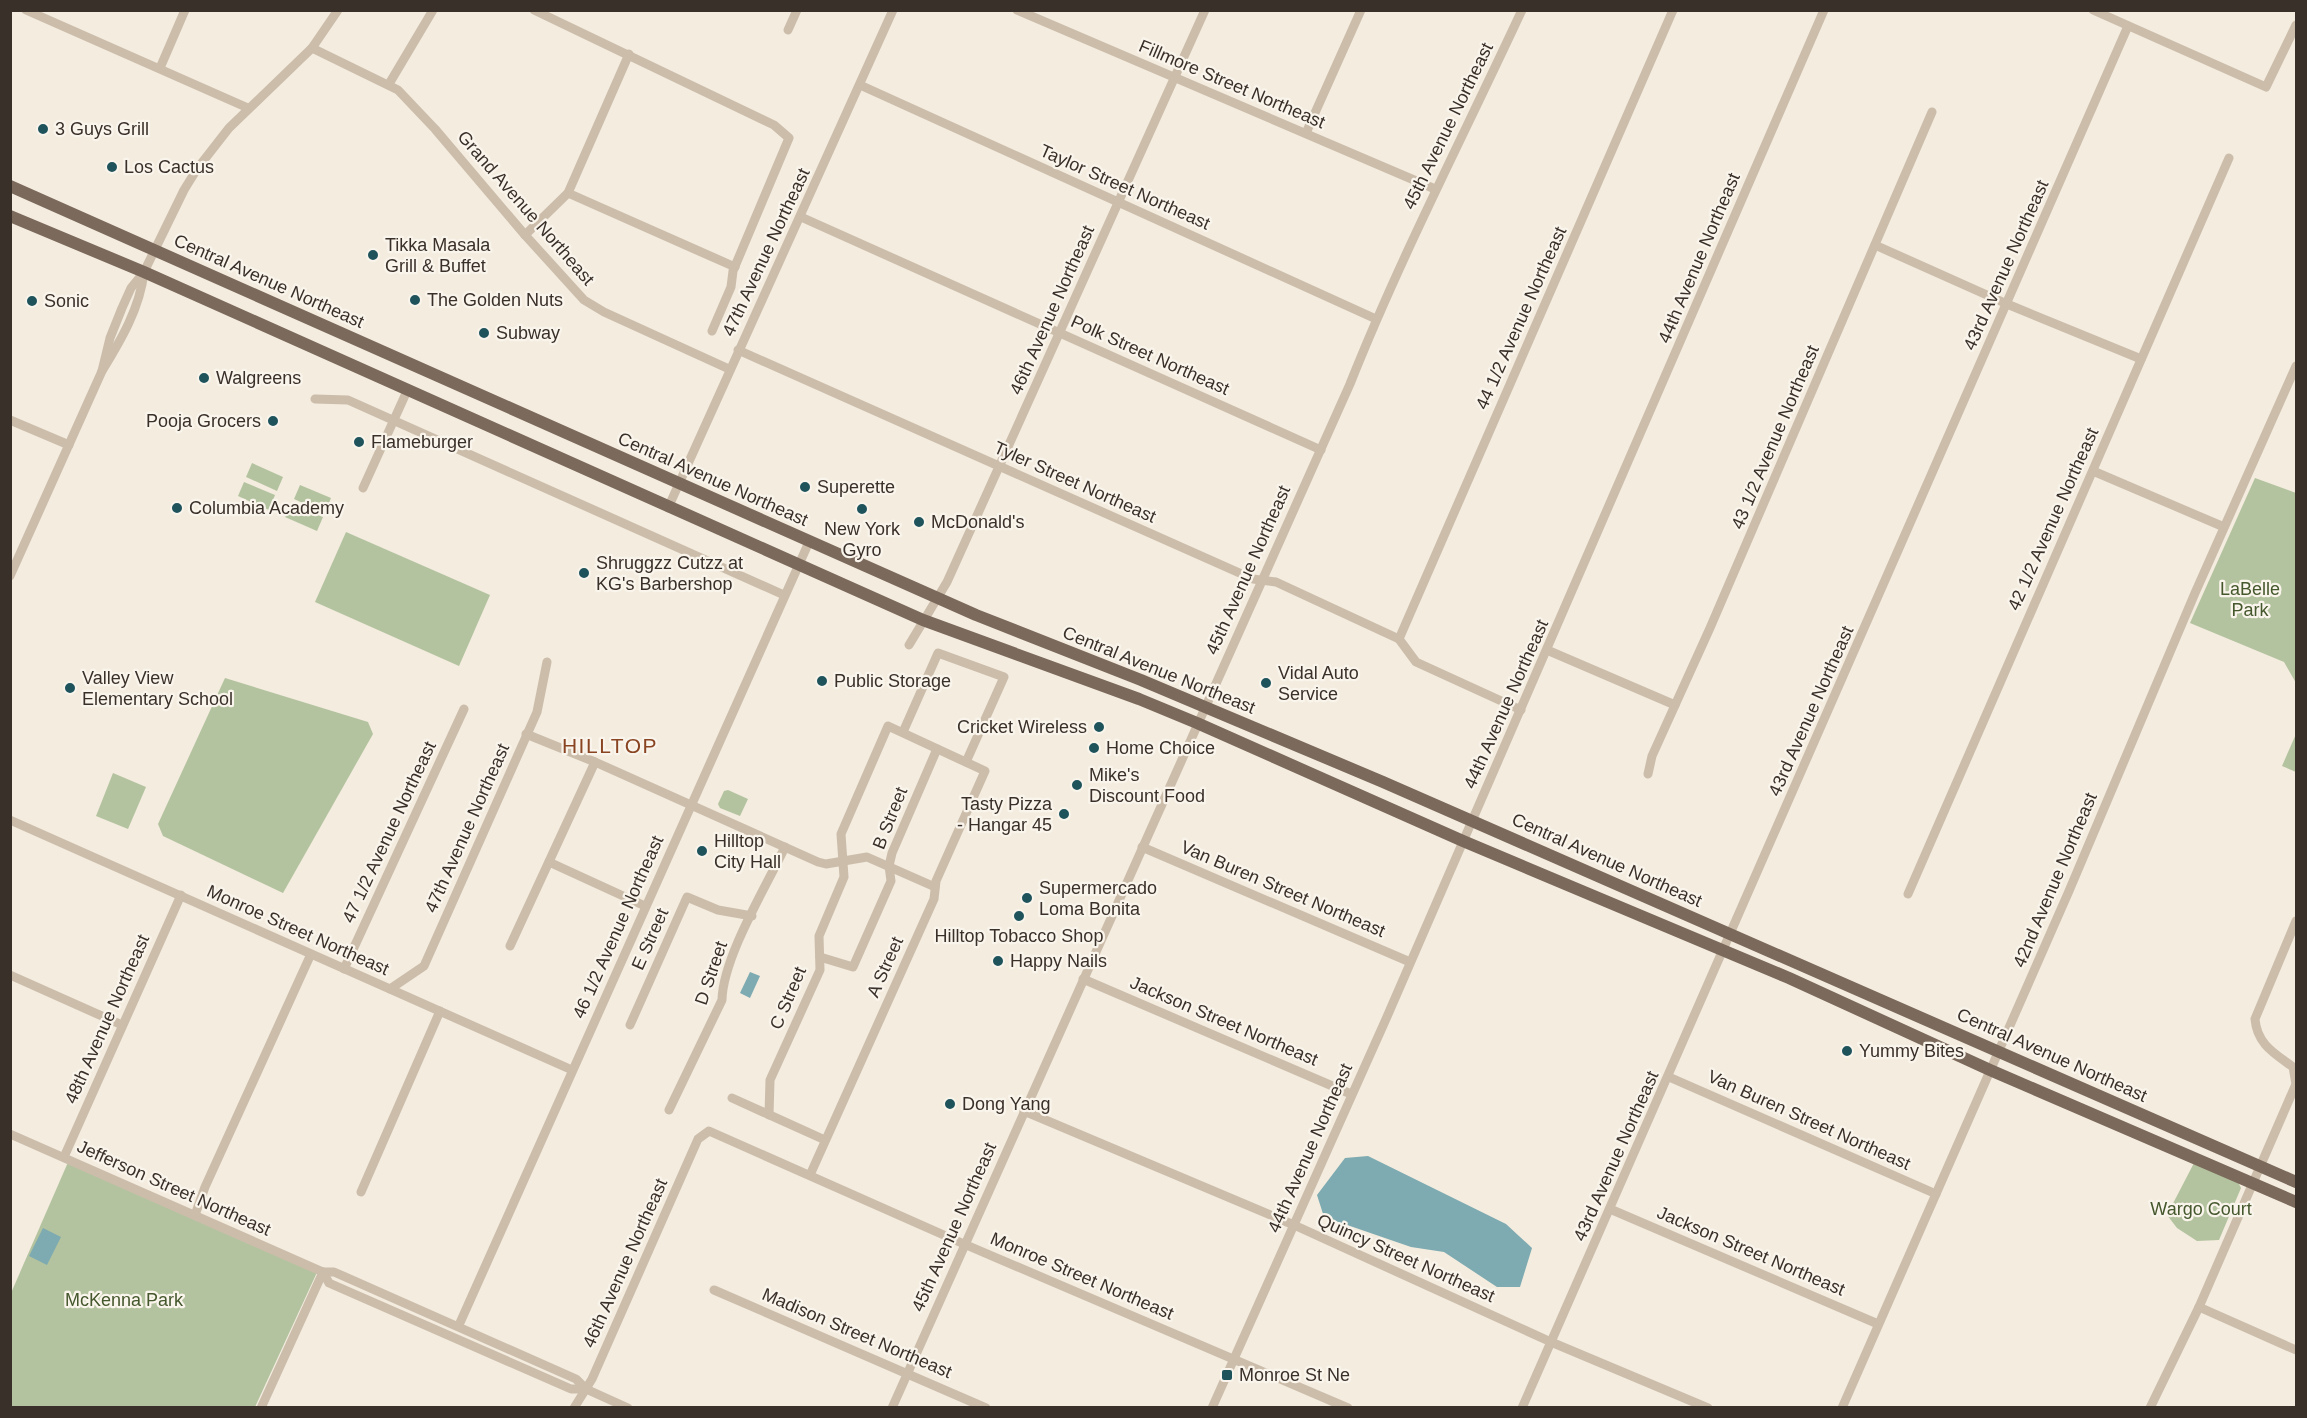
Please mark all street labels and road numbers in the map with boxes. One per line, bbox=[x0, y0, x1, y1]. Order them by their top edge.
street label: Fillmore Street Northeast bbox=[1136, 36, 1328, 132]
street label: 45th Avenue Northeast bbox=[1399, 39, 1497, 213]
street label: Grand Avenue Northeast bbox=[454, 127, 598, 289]
street label: Taylor Street Northeast bbox=[1037, 140, 1213, 234]
street label: 47th Avenue Northeast bbox=[718, 165, 814, 339]
street label: 44th Avenue Northeast bbox=[1654, 170, 1744, 346]
street label: 43rd Avenue Northeast bbox=[1959, 177, 2053, 353]
street label: 46th Avenue Northeast bbox=[1006, 222, 1098, 398]
street label: 44 1/2 Avenue Northeast bbox=[1472, 224, 1570, 412]
street label: Central Avenue Northeast bbox=[171, 230, 367, 332]
street label: Polk Street Northeast bbox=[1068, 311, 1232, 399]
street label: 43 1/2 Avenue Northeast bbox=[1727, 342, 1823, 532]
street label: 42 1/2 Avenue Northeast bbox=[2004, 425, 2102, 613]
street label: Central Avenue Northeast bbox=[615, 428, 811, 530]
street label: Tyler Street Northeast bbox=[991, 437, 1159, 527]
street label: 45th Avenue Northeast bbox=[1202, 482, 1294, 658]
street label: 44th Avenue Northeast bbox=[1460, 616, 1552, 792]
street label: Central Avenue Northeast bbox=[1060, 622, 1258, 718]
street label: 43rd Avenue Northeast bbox=[1764, 623, 1858, 799]
street label: 47 1/2 Avenue Northeast bbox=[338, 738, 440, 926]
street label: 47th Avenue Northeast bbox=[421, 740, 513, 916]
street label: B Street bbox=[869, 784, 911, 852]
street label: 42nd Avenue Northeast bbox=[2009, 790, 2101, 970]
street label: Central Avenue Northeast bbox=[1509, 809, 1705, 911]
street label: 46 1/2 Avenue Northeast bbox=[569, 833, 667, 1021]
street label: Van Buren Street Northeast bbox=[1178, 837, 1388, 941]
street label: Monroe Street Northeast bbox=[204, 881, 392, 979]
street label: E Street bbox=[628, 905, 672, 973]
street label: 48th Avenue Northeast bbox=[61, 931, 153, 1107]
street label: A Street bbox=[863, 934, 907, 1000]
street label: D Street bbox=[691, 939, 731, 1007]
street label: C Street bbox=[766, 964, 810, 1032]
street label: Jackson Street Northeast bbox=[1127, 972, 1321, 1070]
street label: Central Avenue Northeast bbox=[1954, 1004, 2150, 1106]
street label: 44th Avenue Northeast bbox=[1264, 1060, 1356, 1236]
street label: Van Buren Street Northeast bbox=[1705, 1066, 1913, 1174]
street label: 43rd Avenue Northeast bbox=[1569, 1068, 1663, 1244]
street label: Jefferson Street Northeast bbox=[74, 1136, 274, 1240]
street label: 45th Avenue Northeast bbox=[908, 1139, 1000, 1315]
street label: 46th Avenue Northeast bbox=[579, 1175, 671, 1351]
street label: Jackson Street Northeast bbox=[1654, 1202, 1848, 1300]
street label: Quincy Street Northeast bbox=[1314, 1210, 1498, 1306]
street label: Monroe Street Northeast bbox=[987, 1228, 1177, 1324]
street label: Madison Street Northeast bbox=[759, 1284, 955, 1382]

